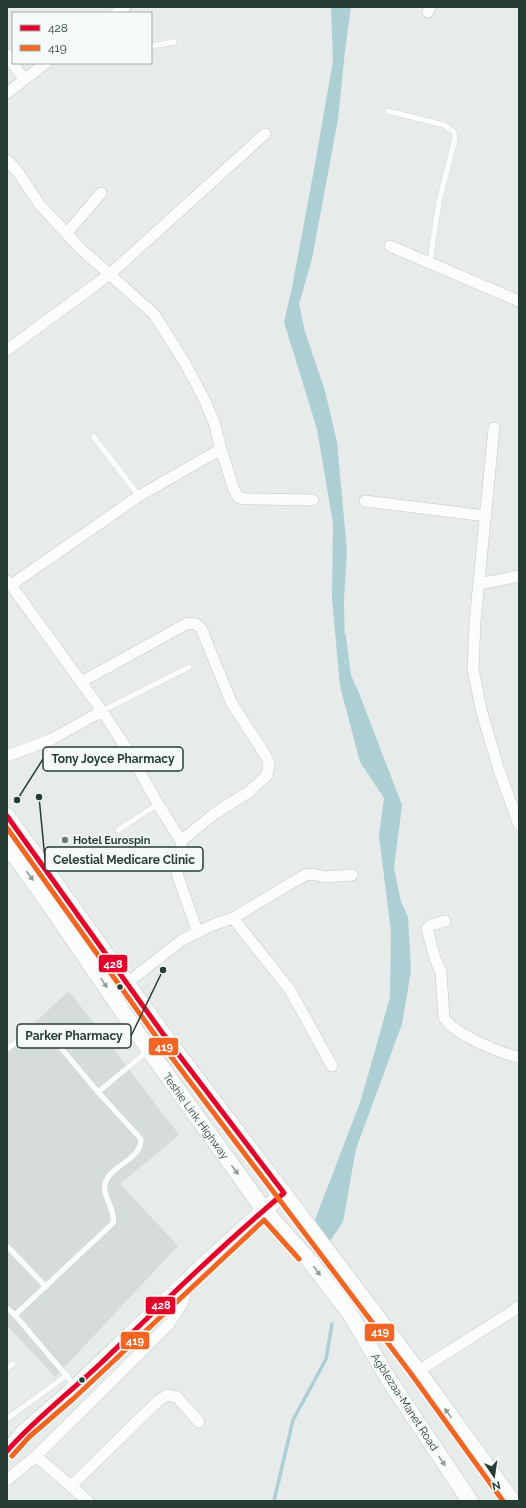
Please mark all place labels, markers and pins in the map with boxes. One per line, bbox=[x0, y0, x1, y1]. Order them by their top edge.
callout: Tony Joyce Pharmacy bbox=[43, 747, 183, 771]
place label: Hotel Eurospin bbox=[73, 834, 151, 847]
marker: Hotel Eurospin bbox=[60, 835, 70, 845]
callout: Celestial Medicare Clinic bbox=[45, 847, 203, 871]
unlabelled marker bbox=[115, 982, 125, 992]
callout: Parker Pharmacy bbox=[17, 1024, 131, 1048]
unlabelled marker bbox=[77, 1375, 87, 1385]

